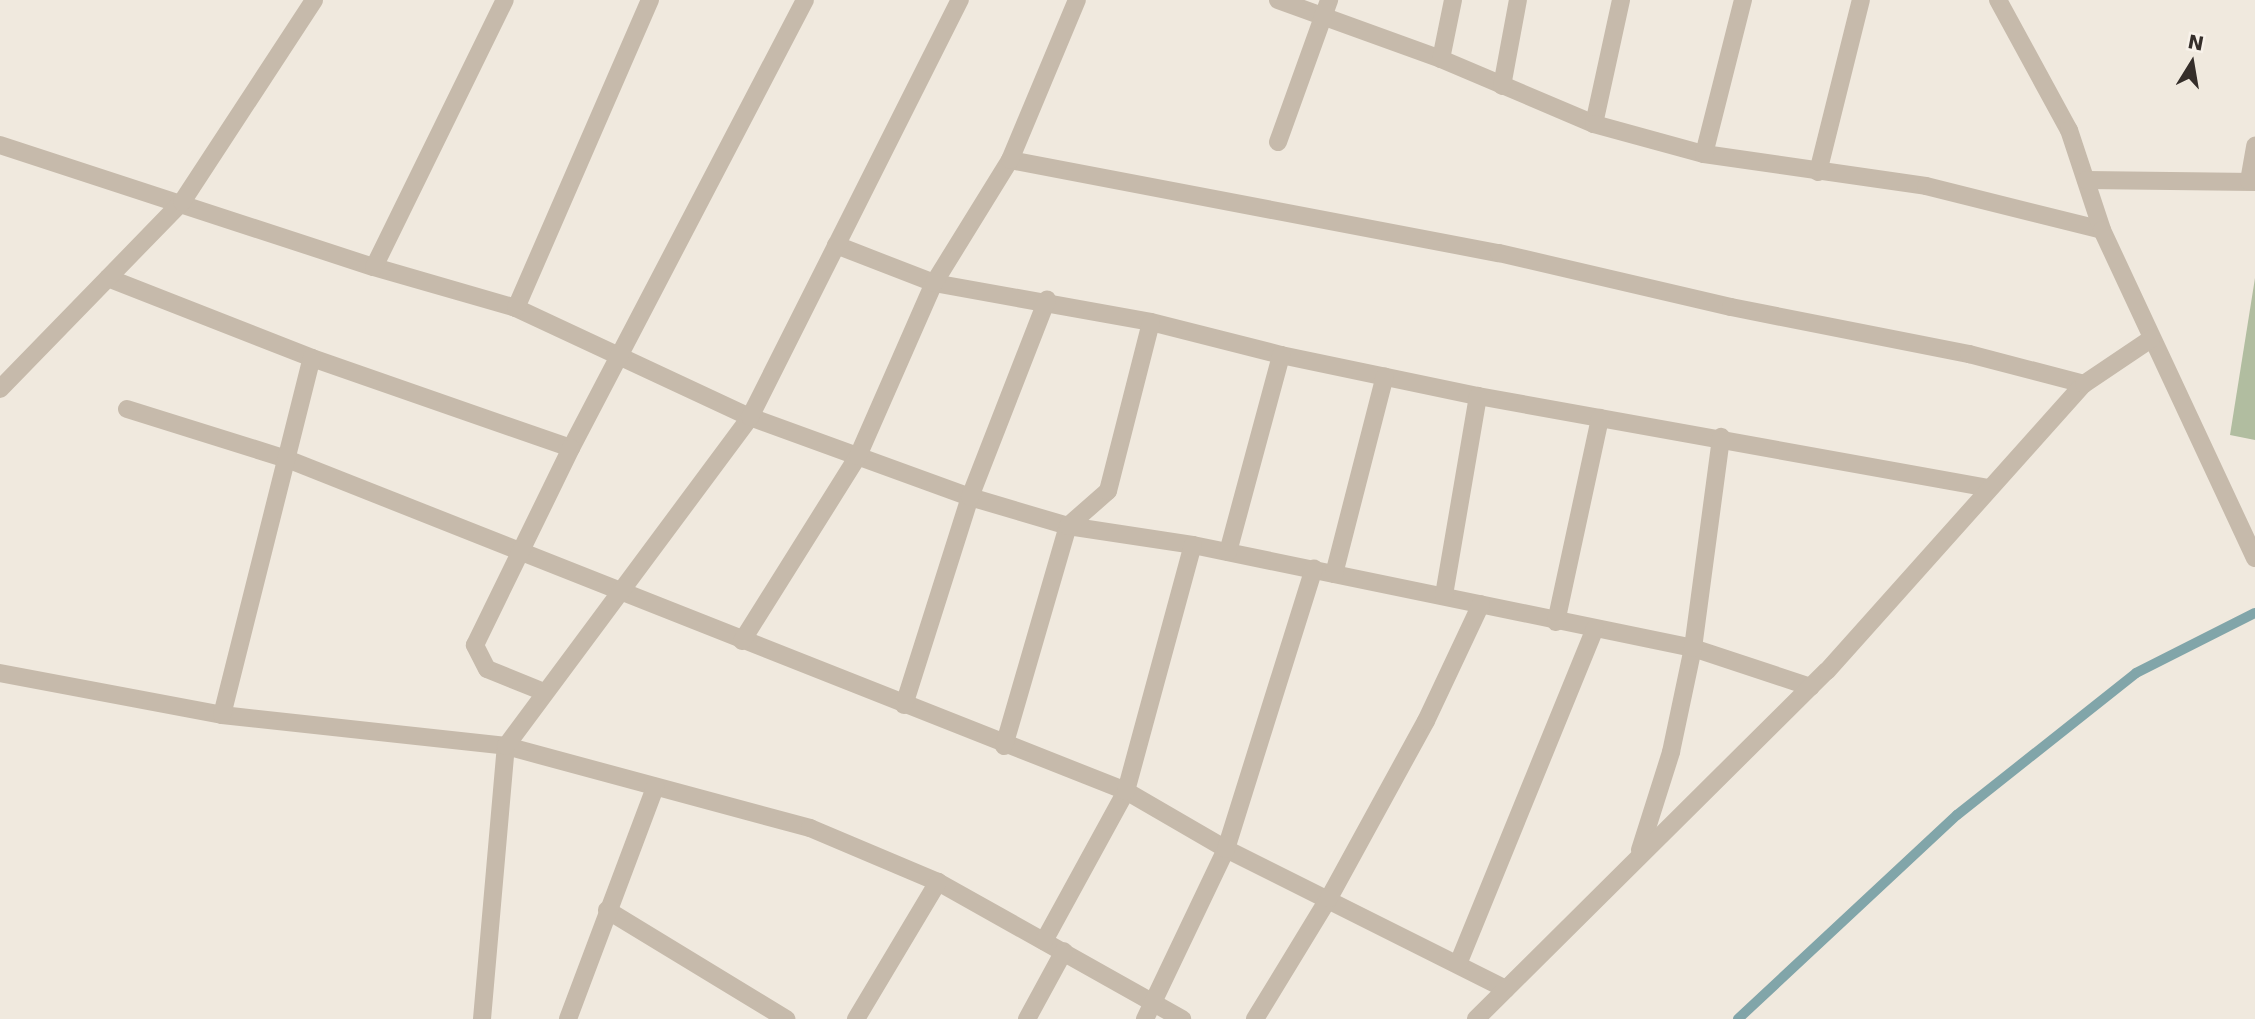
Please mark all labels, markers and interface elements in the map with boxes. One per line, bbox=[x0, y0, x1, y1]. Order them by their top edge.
north arrow bbox=[2157, 28, 2227, 98]
text: N bbox=[2186, 30, 2206, 55]

